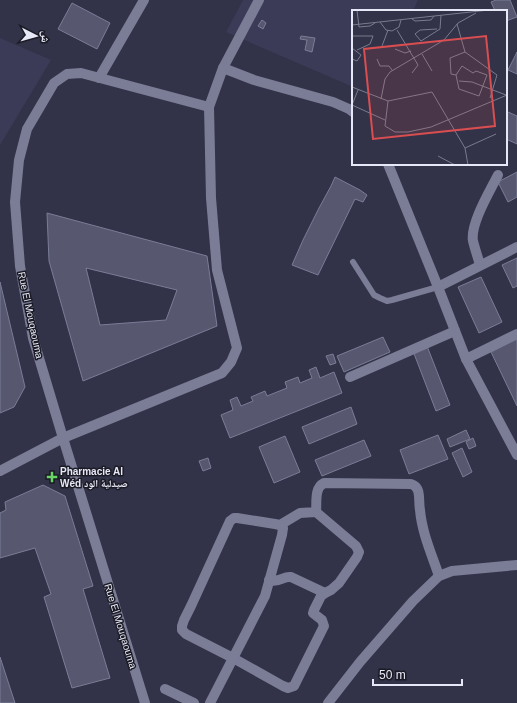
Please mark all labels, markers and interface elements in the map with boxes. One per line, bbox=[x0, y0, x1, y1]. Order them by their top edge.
inset map bbox=[352, 10, 507, 165]
north arrow bbox=[16, 16, 56, 56]
text: ش bbox=[37, 30, 53, 44]
street label: Rue El Mouqaouma bbox=[16, 271, 45, 360]
place label: Pharmacie Al Wéd صيدلية الود bbox=[60, 466, 128, 490]
marker: Pharmacie Al Wéd صيدلية الود bbox=[47, 472, 57, 482]
street label: Rue El Mouqaouma bbox=[102, 582, 139, 670]
scale bar bbox=[373, 661, 462, 687]
text: 50 m bbox=[379, 668, 406, 682]

